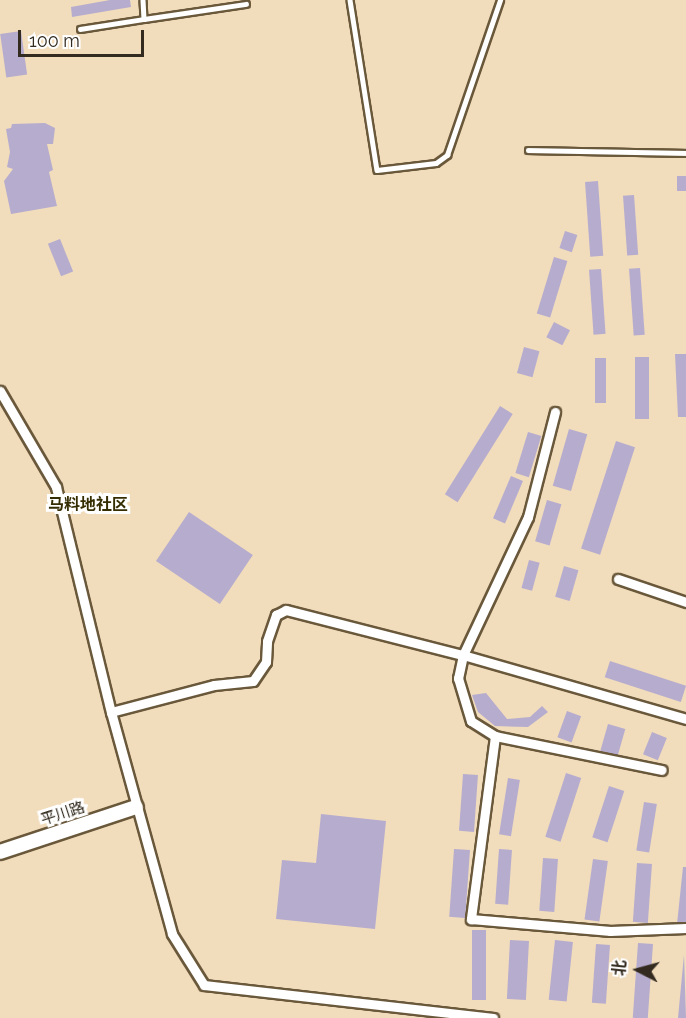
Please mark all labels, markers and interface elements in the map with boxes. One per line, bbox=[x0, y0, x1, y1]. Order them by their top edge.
scale bar bbox=[21, 18, 147, 56]
text: 100 m bbox=[29, 30, 80, 51]
district label: 马料地社区 bbox=[48, 495, 128, 515]
street label: 平川路 bbox=[39, 798, 87, 830]
north arrow bbox=[608, 940, 668, 1000]
text: 北 bbox=[609, 959, 630, 977]

